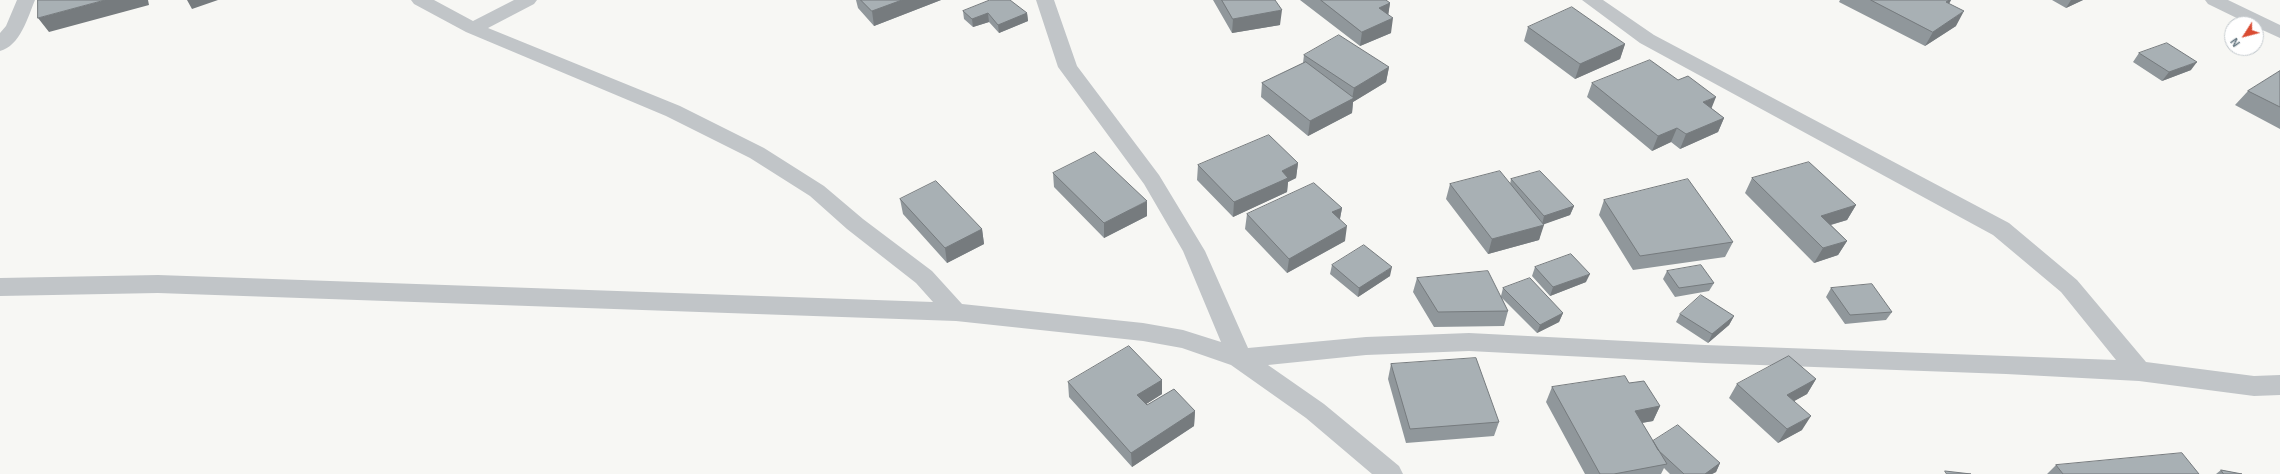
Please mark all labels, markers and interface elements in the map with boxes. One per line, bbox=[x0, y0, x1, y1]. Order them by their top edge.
north arrow bbox=[2224, 16, 2264, 56]
text: N bbox=[2227, 36, 2242, 50]

